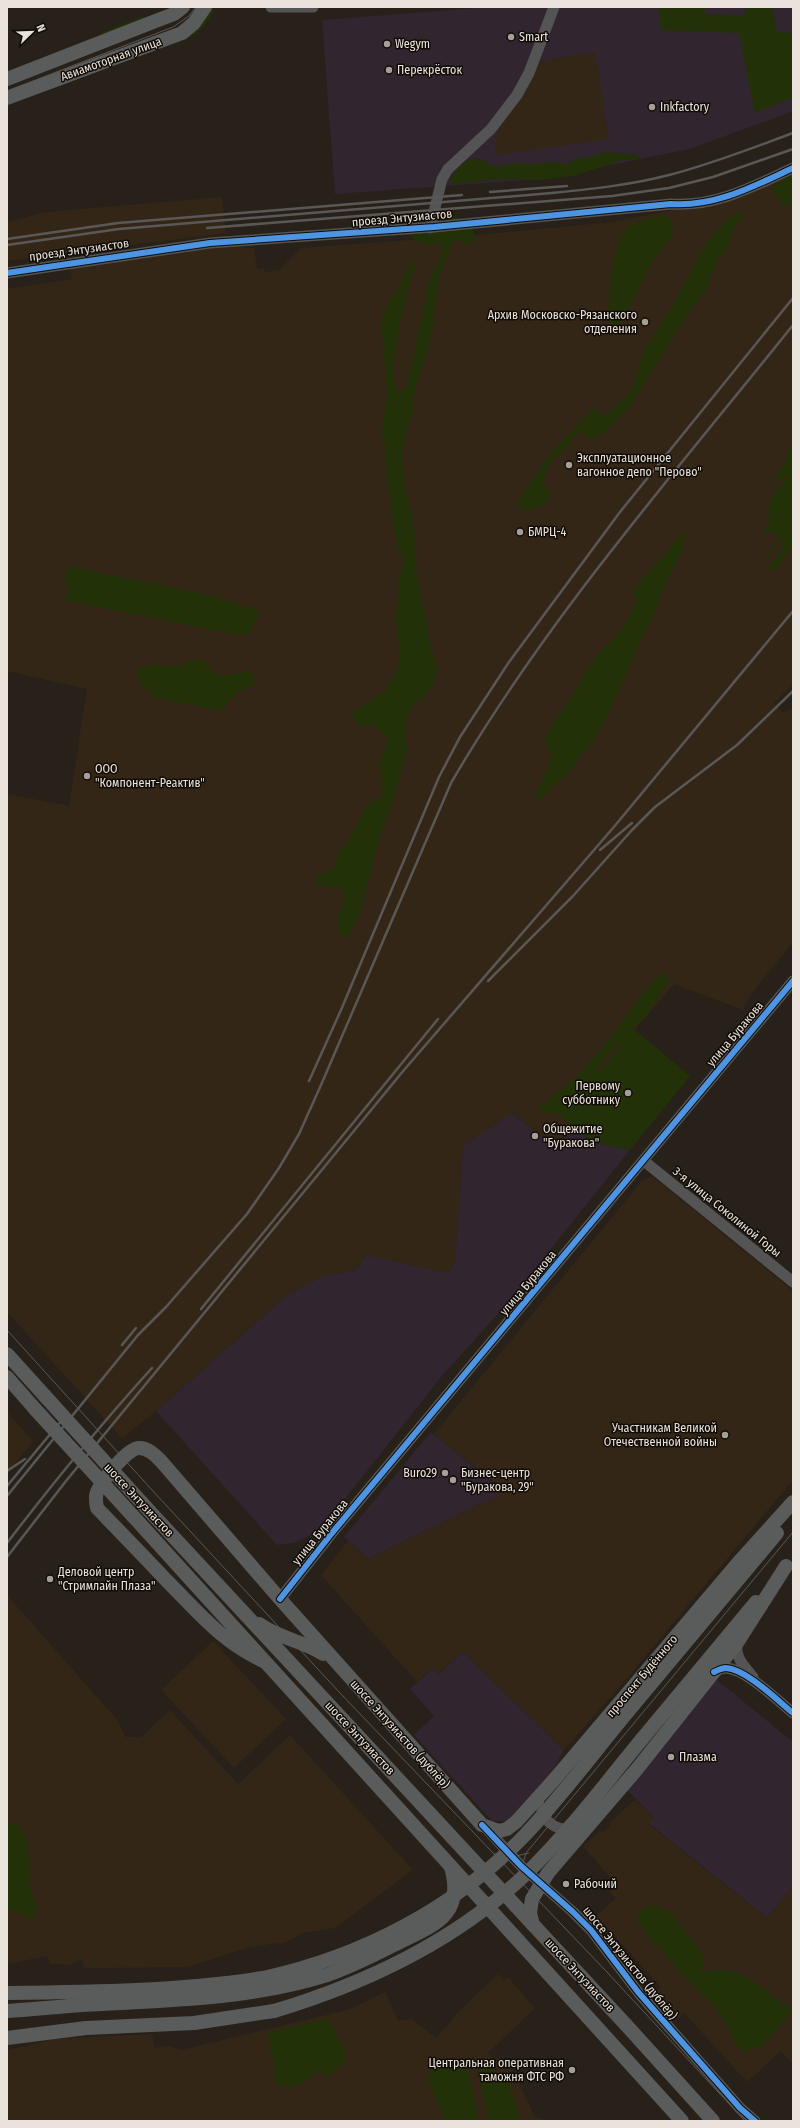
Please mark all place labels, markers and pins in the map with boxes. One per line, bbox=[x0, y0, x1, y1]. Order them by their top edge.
place label: Smart bbox=[519, 30, 548, 44]
marker: Smart bbox=[506, 32, 516, 42]
place label: Wegym bbox=[395, 37, 430, 51]
marker: Wegym bbox=[382, 39, 392, 49]
place label: Перекрёсток bbox=[397, 63, 462, 77]
marker: Перекрёсток bbox=[384, 65, 394, 75]
place label: Inkfactory bbox=[660, 100, 710, 114]
marker: Inkfactory bbox=[647, 102, 657, 112]
place label: Архив Московско-Рязанского отделения bbox=[488, 308, 637, 336]
marker: Архив Московско-Рязанского отделения bbox=[640, 317, 650, 327]
place label: Эксплуатационное вагонное депо "Перово" bbox=[577, 451, 702, 479]
marker: Эксплуатационное вагонное депо "Перово" bbox=[564, 460, 574, 470]
place label: БМРЦ-4 bbox=[528, 525, 567, 539]
marker: БМРЦ-4 bbox=[515, 527, 525, 537]
place label: ООО "Компонент-Реактив" bbox=[95, 762, 205, 790]
marker: ООО "Компонент-Реактив" bbox=[82, 771, 92, 781]
place label: Первому субботнику bbox=[562, 1079, 621, 1107]
marker: Первому субботнику bbox=[623, 1088, 633, 1098]
place label: Общежитие "Буракова" bbox=[543, 1122, 603, 1150]
marker: Общежитие "Буракова" bbox=[530, 1131, 540, 1141]
place label: Участникам Великой Отечественной войны bbox=[604, 1421, 717, 1449]
marker: Участникам Великой Отечественной войны bbox=[720, 1430, 730, 1440]
place label: Buro29 bbox=[403, 1466, 437, 1480]
place label: Бизнес-центр "Буракова, 29" bbox=[461, 1466, 534, 1494]
marker: Buro29 bbox=[440, 1468, 450, 1478]
marker: Бизнес-центр "Буракова, 29" bbox=[448, 1475, 458, 1485]
place label: Деловой центр "Стримлайн Плаза" bbox=[57, 1565, 156, 1593]
marker: Деловой центр "Стримлайн Плаза" bbox=[45, 1574, 55, 1584]
place label: Плазма bbox=[679, 1750, 717, 1764]
marker: Плазма bbox=[666, 1752, 676, 1762]
place label: Рабочий bbox=[574, 1877, 617, 1891]
marker: Рабочий bbox=[561, 1879, 571, 1889]
place label: Центральная оперативная таможня ФТС РФ bbox=[429, 2056, 564, 2084]
marker: Центральная оперативная таможня ФТС РФ bbox=[567, 2065, 577, 2075]

